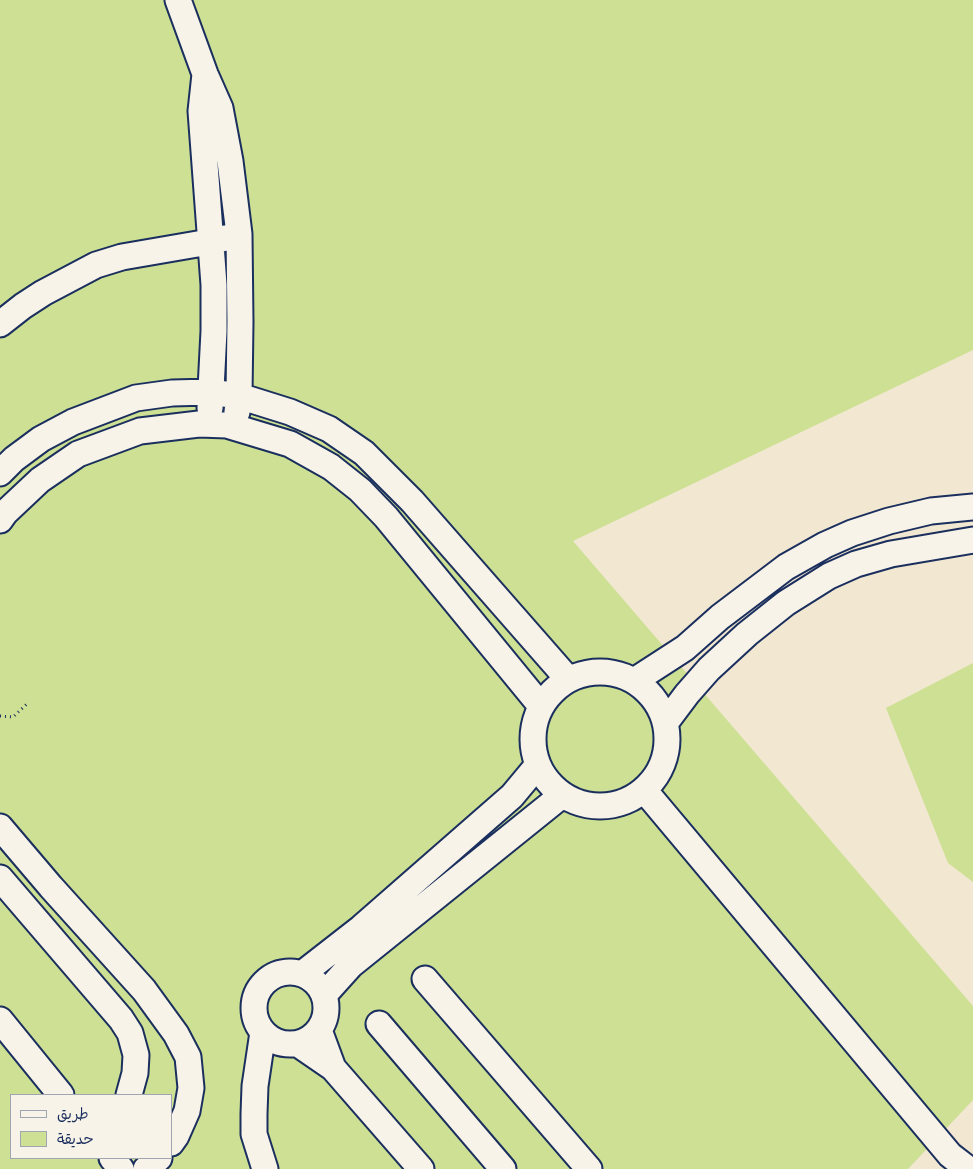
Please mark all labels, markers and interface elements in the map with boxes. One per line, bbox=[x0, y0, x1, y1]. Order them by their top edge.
legend bbox=[10, 1094, 172, 1159]
text: طريق bbox=[57, 1101, 89, 1124]
text: حديقة bbox=[57, 1126, 94, 1149]

